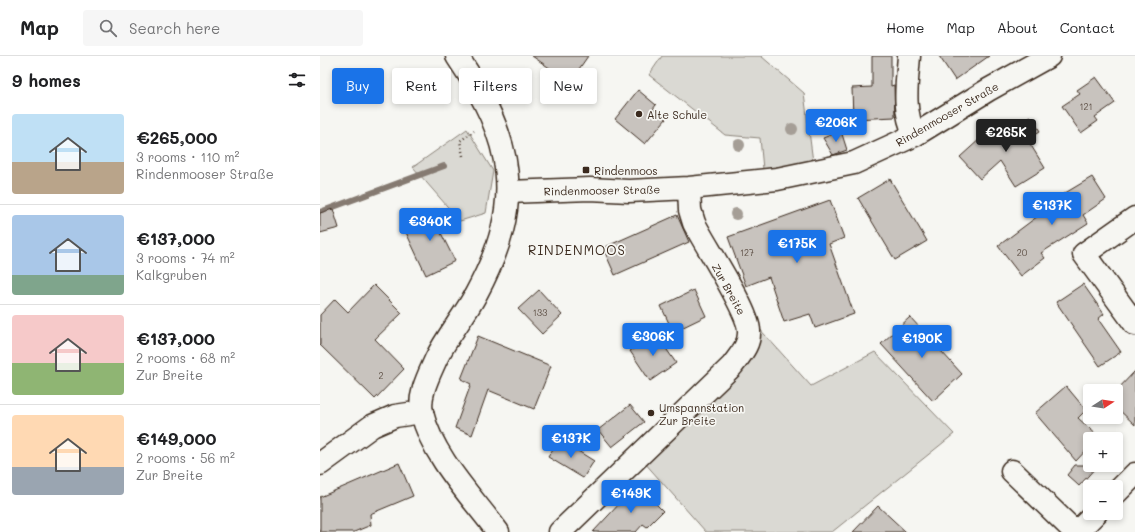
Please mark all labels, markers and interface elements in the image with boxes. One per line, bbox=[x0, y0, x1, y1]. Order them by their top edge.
search box bbox=[83, 10, 363, 46]
text: Map bbox=[20, 15, 59, 40]
icon: search bbox=[97, 17, 119, 39]
text: Search here bbox=[129, 18, 220, 38]
text: Home bbox=[886, 18, 924, 37]
text: Map bbox=[946, 18, 975, 37]
text: About bbox=[997, 18, 1038, 37]
text: Contact bbox=[1060, 18, 1115, 37]
chip: Buy bbox=[332, 68, 384, 104]
chip: Rent bbox=[392, 68, 451, 104]
chip: Filters bbox=[459, 68, 532, 104]
chip: New bbox=[540, 68, 597, 104]
text: 9 homes bbox=[12, 69, 81, 91]
icon: filters bbox=[286, 69, 308, 91]
street label: Rindenmooser Straße bbox=[893, 78, 1001, 150]
house number: 121 bbox=[1079, 101, 1093, 112]
place label: Alte Schule bbox=[647, 107, 707, 122]
marker: Alte Schule bbox=[634, 109, 644, 119]
pin: €206K bbox=[808, 109, 864, 143]
text: €206K bbox=[815, 113, 857, 130]
pin: €265K bbox=[978, 119, 1034, 153]
text: €265K bbox=[985, 123, 1027, 140]
text: €265,000 bbox=[136, 126, 218, 148]
icon: home bbox=[44, 130, 92, 178]
text: 3 rooms · 110 m² bbox=[136, 148, 239, 165]
place label: Rindenmoos bbox=[594, 163, 658, 178]
text: Rindenmooser Straße bbox=[136, 165, 274, 182]
marker: Rindenmoos bbox=[581, 165, 591, 175]
street label: Rindenmooser Straße bbox=[544, 181, 661, 199]
pin: €137K bbox=[1024, 192, 1080, 226]
text: €137K bbox=[1032, 196, 1072, 213]
pin: €340K bbox=[402, 208, 458, 242]
text: €340K bbox=[408, 212, 452, 229]
text: €137,000 bbox=[136, 227, 215, 249]
pin: €175K bbox=[769, 230, 825, 264]
icon: home bbox=[44, 231, 92, 279]
text: €175K bbox=[777, 234, 817, 251]
district label: RINDENMOOS bbox=[528, 241, 626, 258]
house number: 127 bbox=[740, 247, 754, 258]
house number: 20 bbox=[1017, 247, 1028, 258]
text: 3 rooms · 74 m² bbox=[136, 249, 235, 266]
street label: Zur Breite bbox=[709, 261, 749, 318]
text: Kalkgruben bbox=[136, 266, 207, 283]
house number: 133 bbox=[533, 307, 547, 318]
pin: €306K bbox=[625, 323, 681, 357]
pin: €190K bbox=[894, 325, 950, 359]
text: €137,000 bbox=[136, 327, 215, 349]
text: €306K bbox=[631, 327, 675, 344]
text: €190K bbox=[901, 329, 943, 346]
icon: home bbox=[44, 331, 92, 379]
text: 2 rooms · 68 m² bbox=[136, 349, 235, 366]
text: Zur Breite bbox=[136, 366, 203, 383]
house number: 2 bbox=[378, 370, 384, 381]
north arrow bbox=[1083, 384, 1123, 424]
map controls bbox=[1083, 384, 1123, 520]
place label: Umspannstation Zur Breite bbox=[659, 400, 744, 428]
marker: Umspannstation Zur Breite bbox=[646, 408, 656, 418]
pin: €137K bbox=[543, 425, 599, 459]
text: €149,000 bbox=[136, 427, 216, 449]
text: €137K bbox=[551, 429, 591, 446]
icon: home bbox=[44, 431, 92, 479]
button: + bbox=[1083, 432, 1123, 472]
text: 2 rooms · 56 m² bbox=[136, 449, 235, 466]
text: Zur Breite bbox=[136, 466, 203, 483]
pin: €149K bbox=[603, 480, 659, 514]
button: − bbox=[1083, 480, 1123, 520]
text: €149K bbox=[611, 484, 651, 501]

